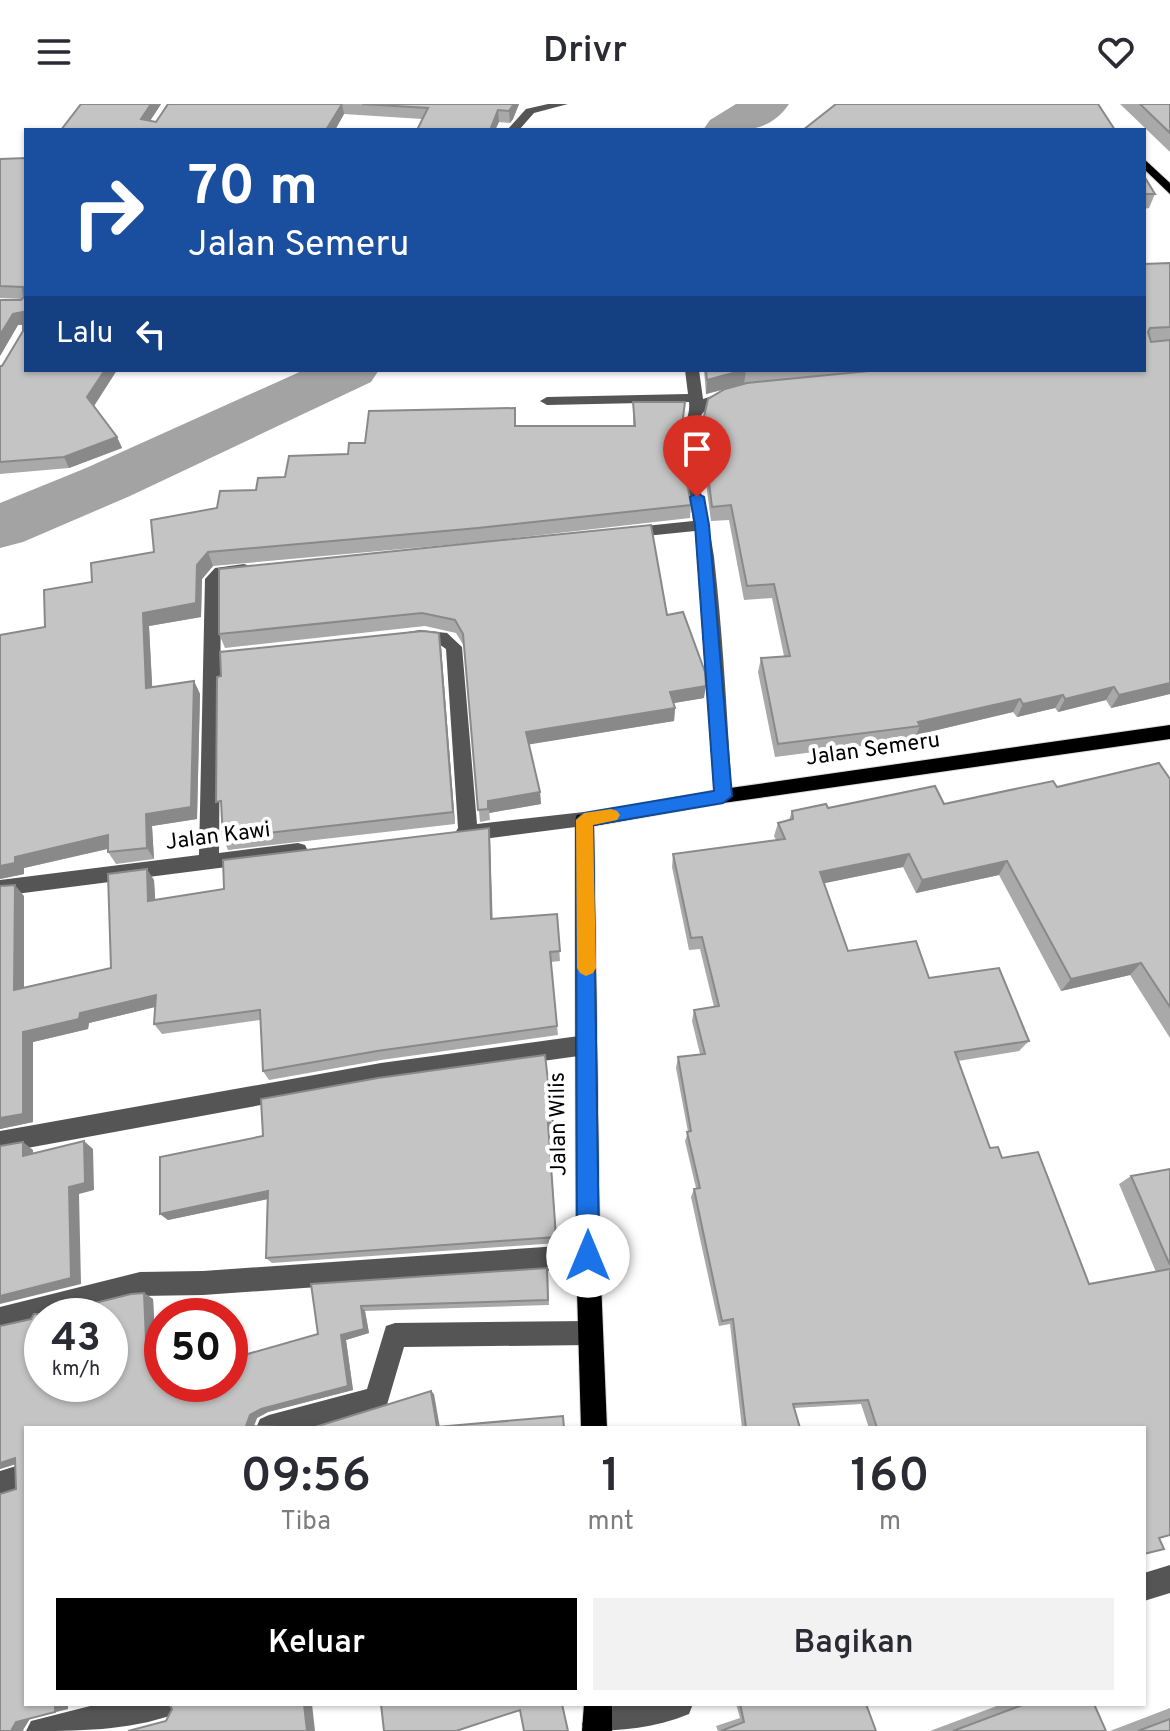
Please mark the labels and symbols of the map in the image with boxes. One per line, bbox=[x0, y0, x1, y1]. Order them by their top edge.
pin bbox=[663, 415, 731, 497]
street label: Jalan Semeru bbox=[804, 727, 942, 773]
street label: Jalan Kawi bbox=[164, 817, 272, 857]
street label: Jalan Wilis bbox=[545, 1072, 573, 1176]
position arrow bbox=[546, 1214, 630, 1298]
speed limit sign: 50 bbox=[144, 1298, 248, 1402]

